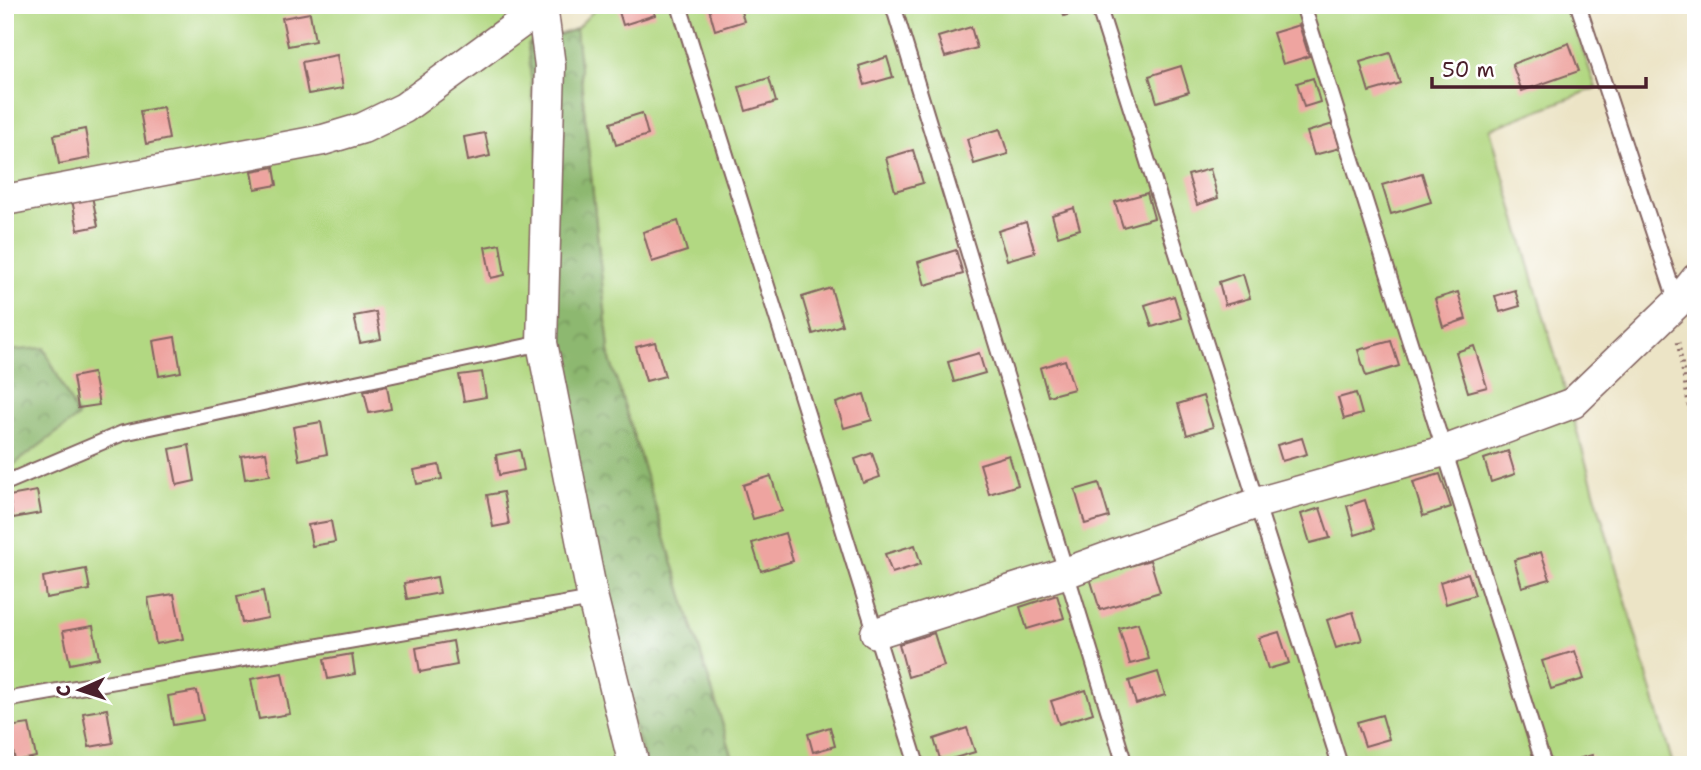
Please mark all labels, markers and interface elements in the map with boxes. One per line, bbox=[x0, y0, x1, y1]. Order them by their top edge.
scale bar bbox=[1432, 46, 1645, 90]
text: 50 m bbox=[1442, 56, 1495, 84]
north arrow bbox=[46, 654, 116, 724]
text: С bbox=[51, 684, 76, 697]

